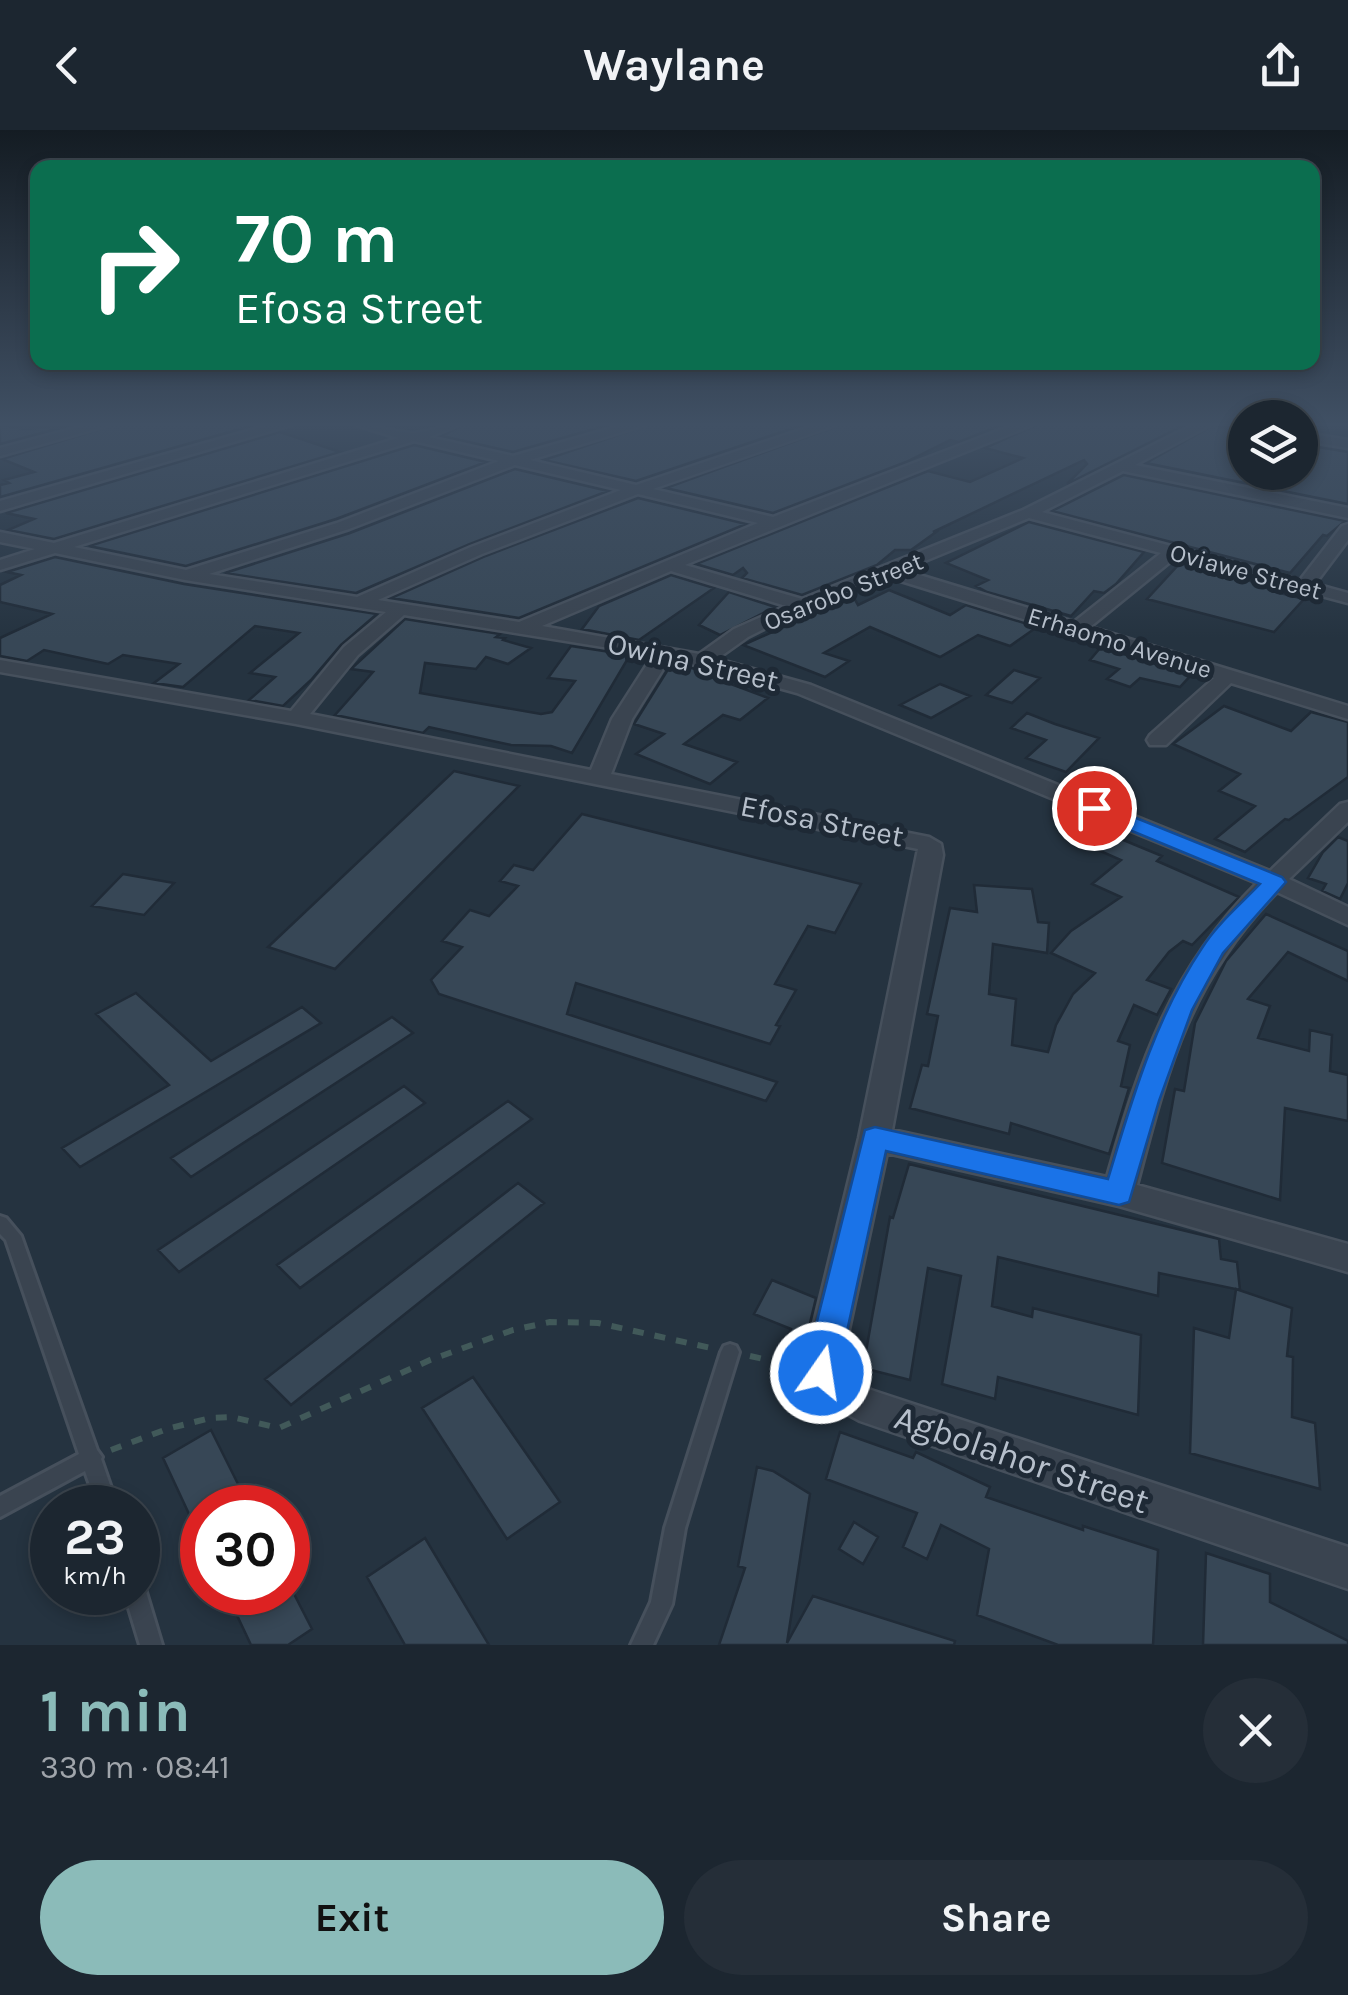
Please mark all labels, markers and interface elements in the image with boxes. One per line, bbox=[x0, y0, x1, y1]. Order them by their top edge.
icon: back bbox=[40, 38, 95, 93]
icon: share bbox=[1253, 38, 1308, 93]
text: Waylane bbox=[583, 39, 765, 91]
text: 70 m bbox=[235, 198, 398, 280]
icon: right bbox=[70, 200, 200, 330]
text: Efosa Street bbox=[235, 282, 483, 334]
map controls bbox=[1228, 400, 1318, 490]
button: layers bbox=[1228, 400, 1318, 490]
street label: Oviawe Street bbox=[1167, 537, 1325, 606]
street label: Osarobo Street bbox=[760, 546, 927, 637]
street label: Erhaomo Avenue bbox=[1024, 601, 1215, 684]
street label: Owina Street bbox=[604, 625, 782, 699]
pin bbox=[1052, 766, 1137, 851]
icon: arrive bbox=[1067, 781, 1122, 836]
street label: Efosa Street bbox=[737, 788, 907, 854]
position arrow bbox=[769, 1321, 873, 1425]
street label: Agbolahor Street bbox=[889, 1397, 1154, 1522]
speed limit sign: 30 bbox=[180, 1485, 310, 1615]
text: 23 bbox=[64, 1508, 126, 1567]
text: km/h bbox=[63, 1561, 127, 1590]
text: 1 min bbox=[40, 1676, 191, 1746]
button: close bbox=[1203, 1678, 1308, 1783]
text: 330 m · 08:41 bbox=[40, 1749, 230, 1786]
button: Exit bbox=[40, 1860, 664, 1975]
button: Share bbox=[684, 1860, 1308, 1975]

